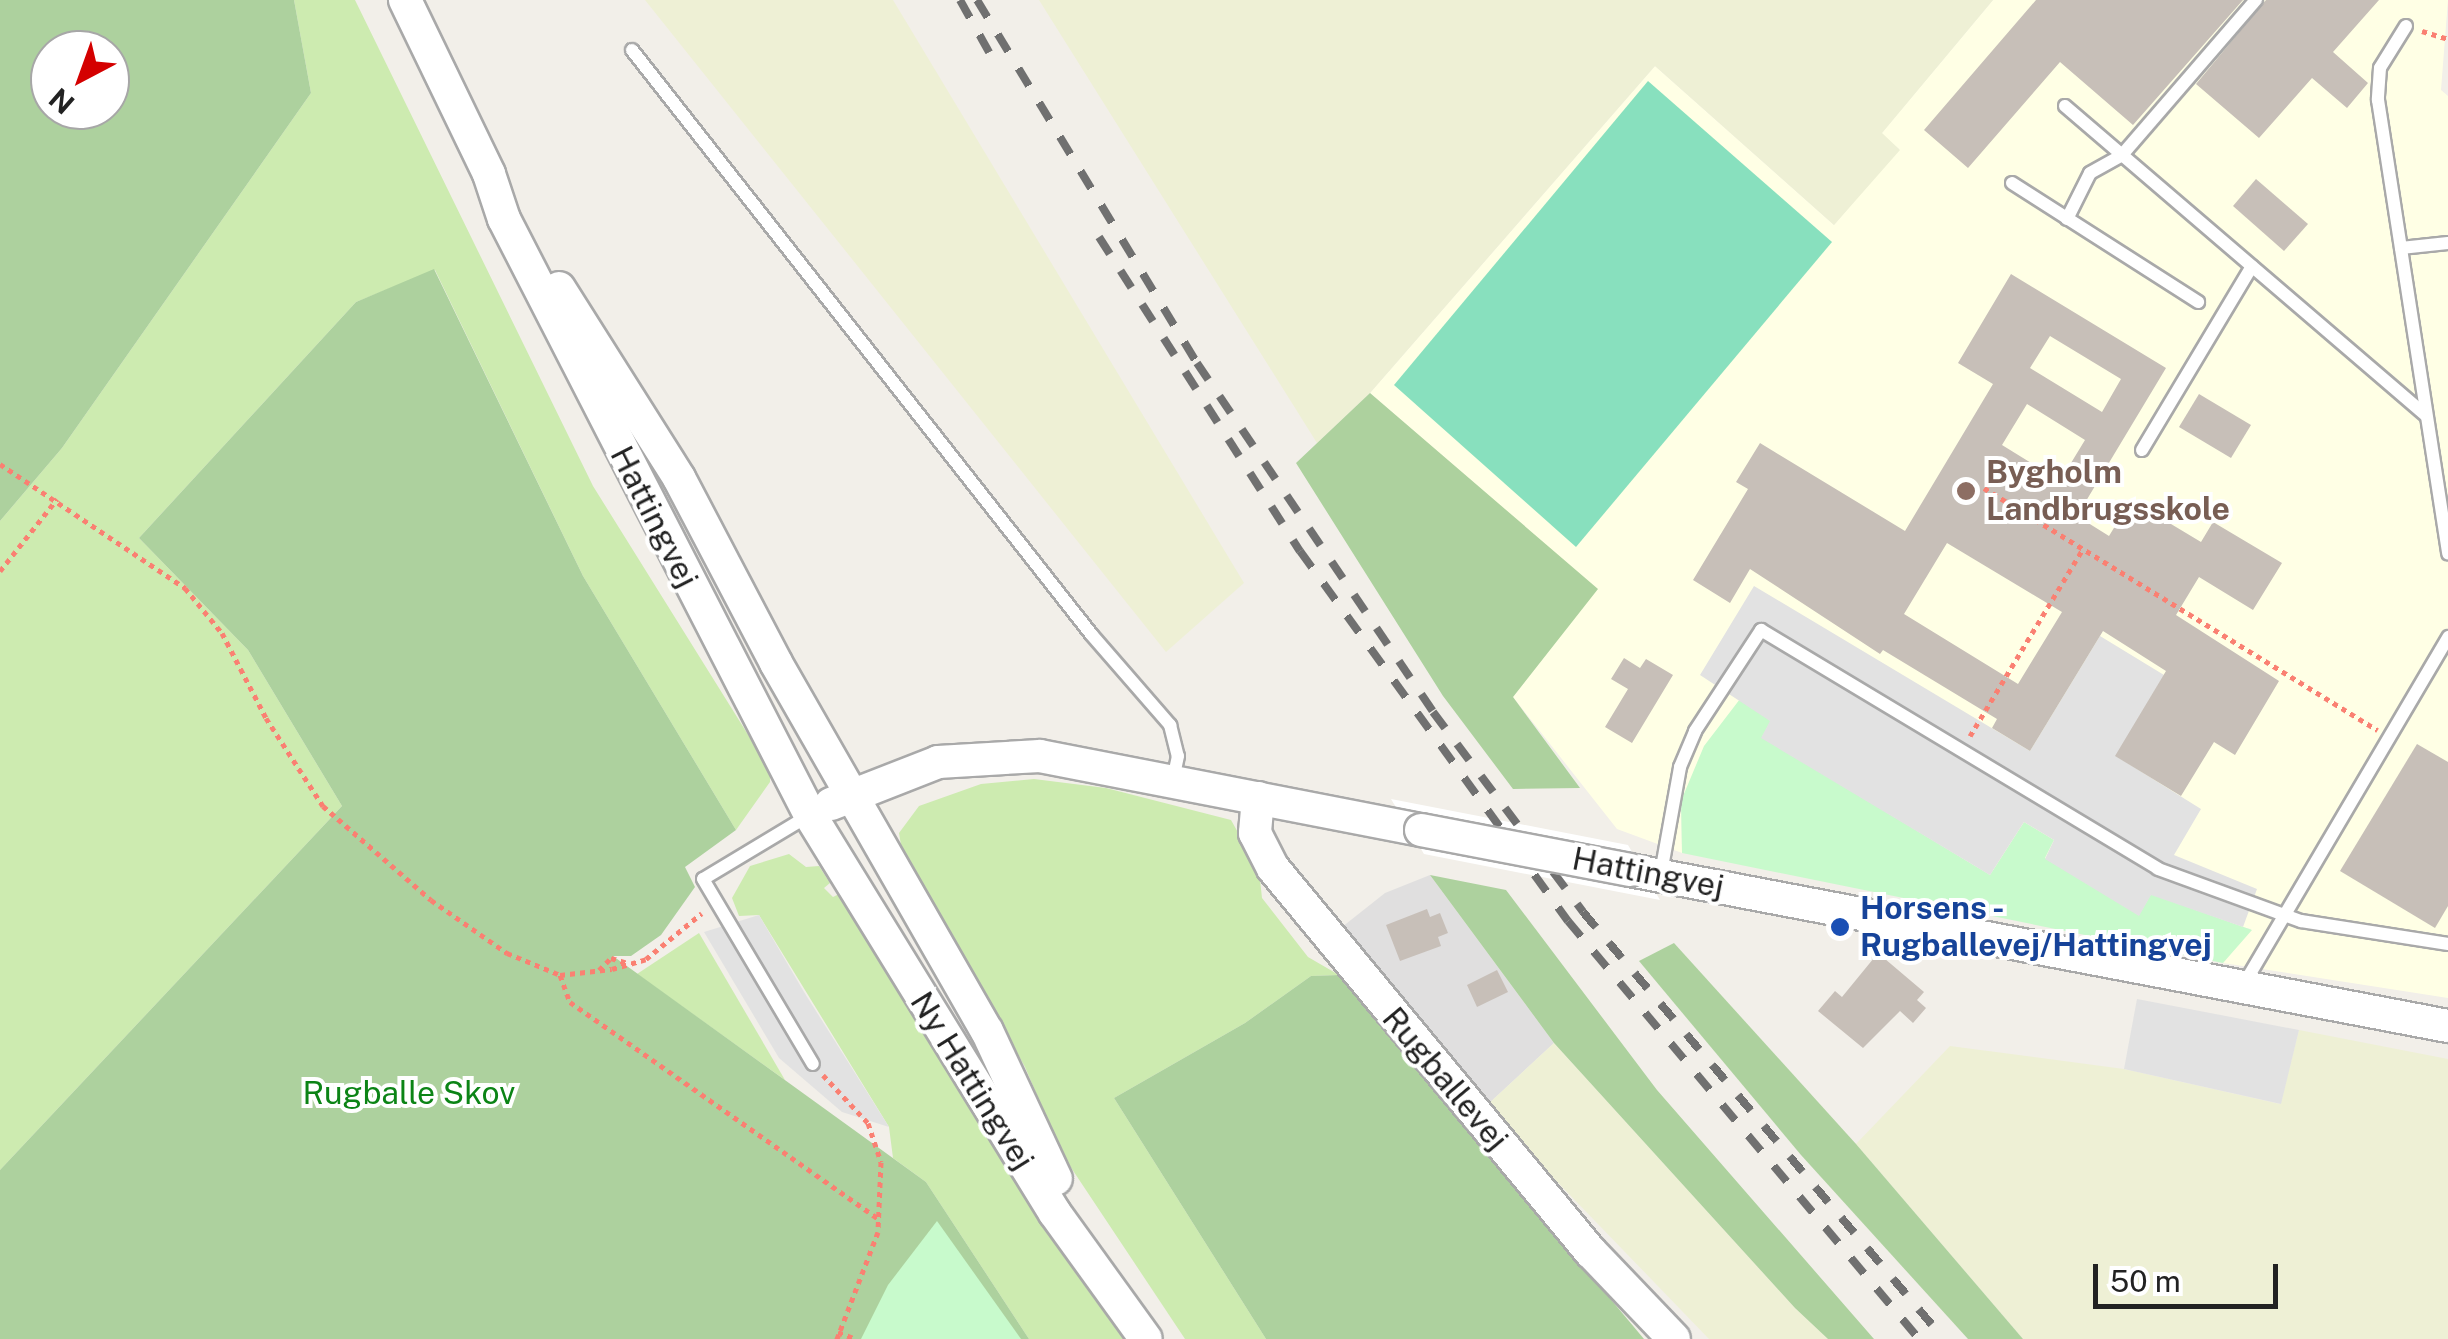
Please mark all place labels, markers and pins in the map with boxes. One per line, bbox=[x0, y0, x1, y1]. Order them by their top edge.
place label: Bygholm Landbrugsskole bbox=[1986, 454, 2230, 529]
marker: Bygholm Landbrugsskole bbox=[1955, 480, 1977, 502]
place label: Horsens - Rugballevej/Hattingvej bbox=[1860, 890, 2212, 965]
marker: Horsens - Rugballevej/Hattingvej bbox=[1829, 916, 1851, 938]

